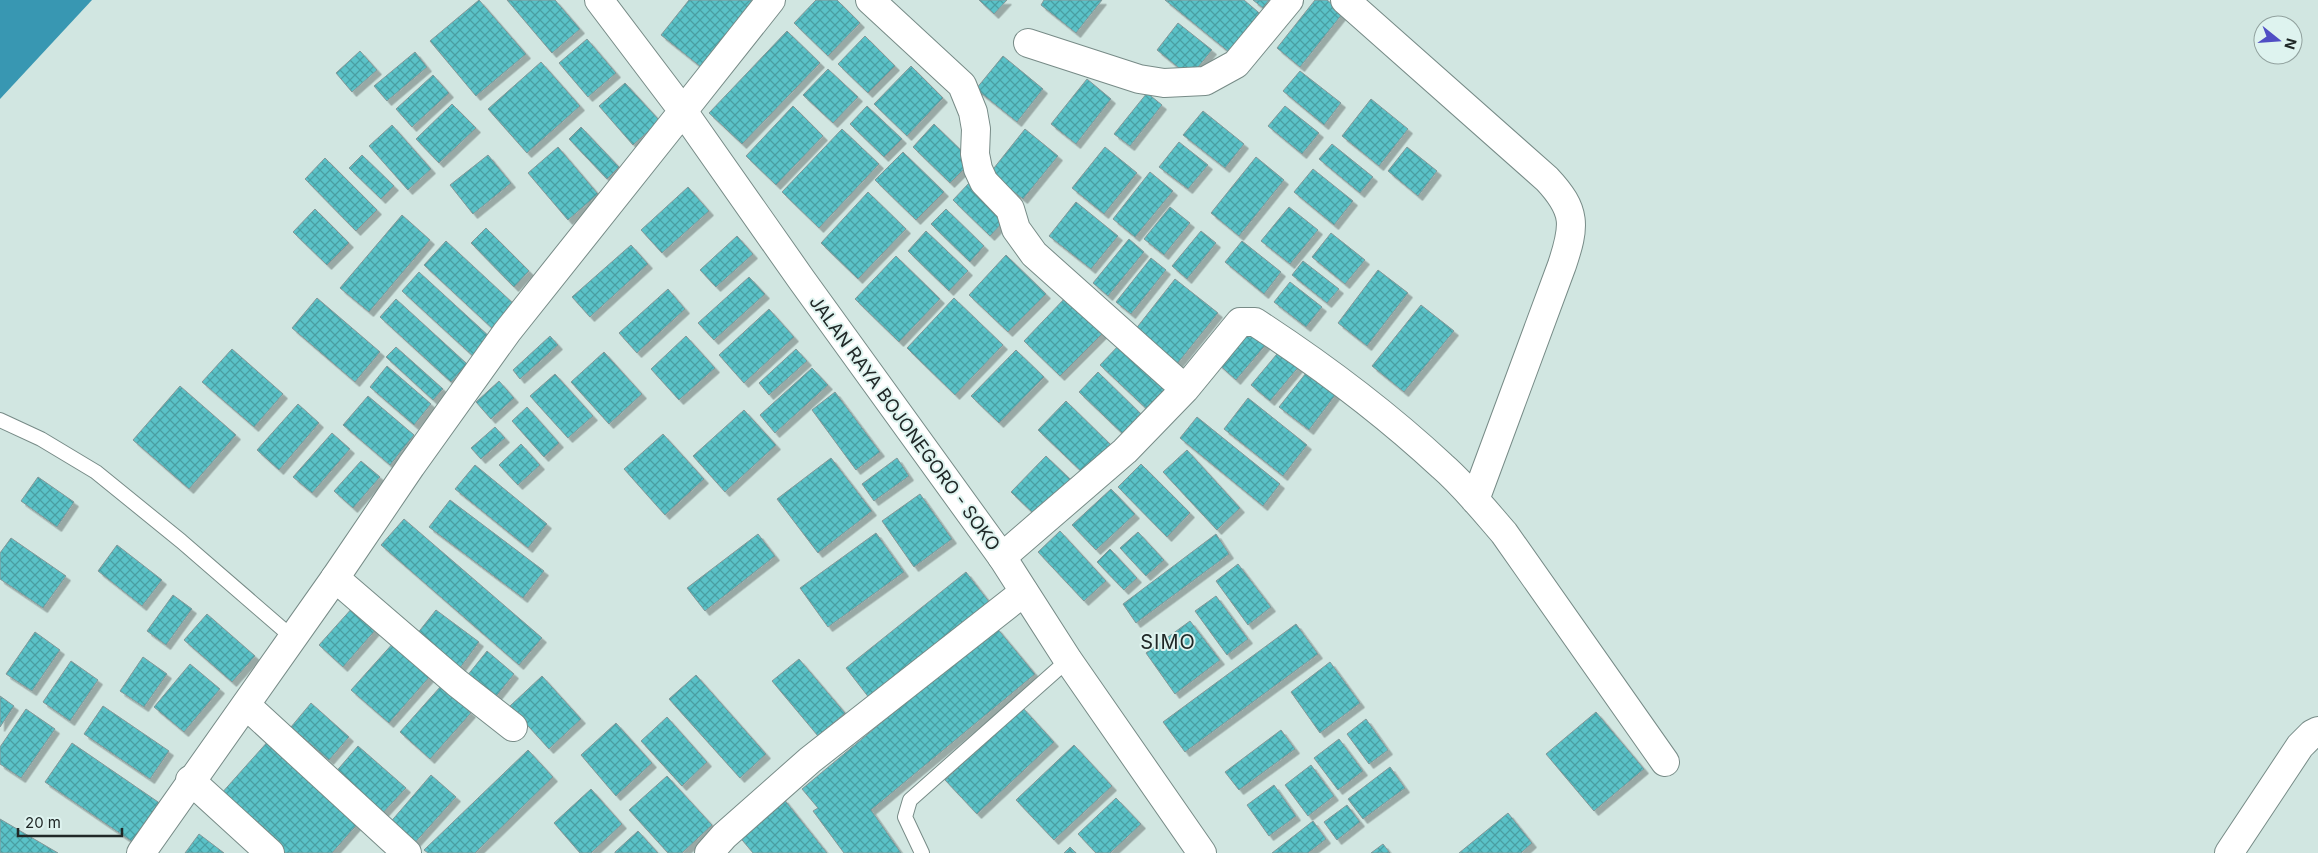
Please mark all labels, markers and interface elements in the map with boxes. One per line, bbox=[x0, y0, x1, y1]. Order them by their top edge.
north arrow bbox=[2253, 15, 2303, 65]
text: N bbox=[2281, 36, 2301, 52]
street label: JALAN RAYA BOJONEGORO - SOKO bbox=[805, 291, 1005, 555]
district label: SIMO bbox=[1140, 630, 1196, 654]
scale bar bbox=[18, 806, 121, 838]
text: 20 m bbox=[25, 813, 61, 832]

